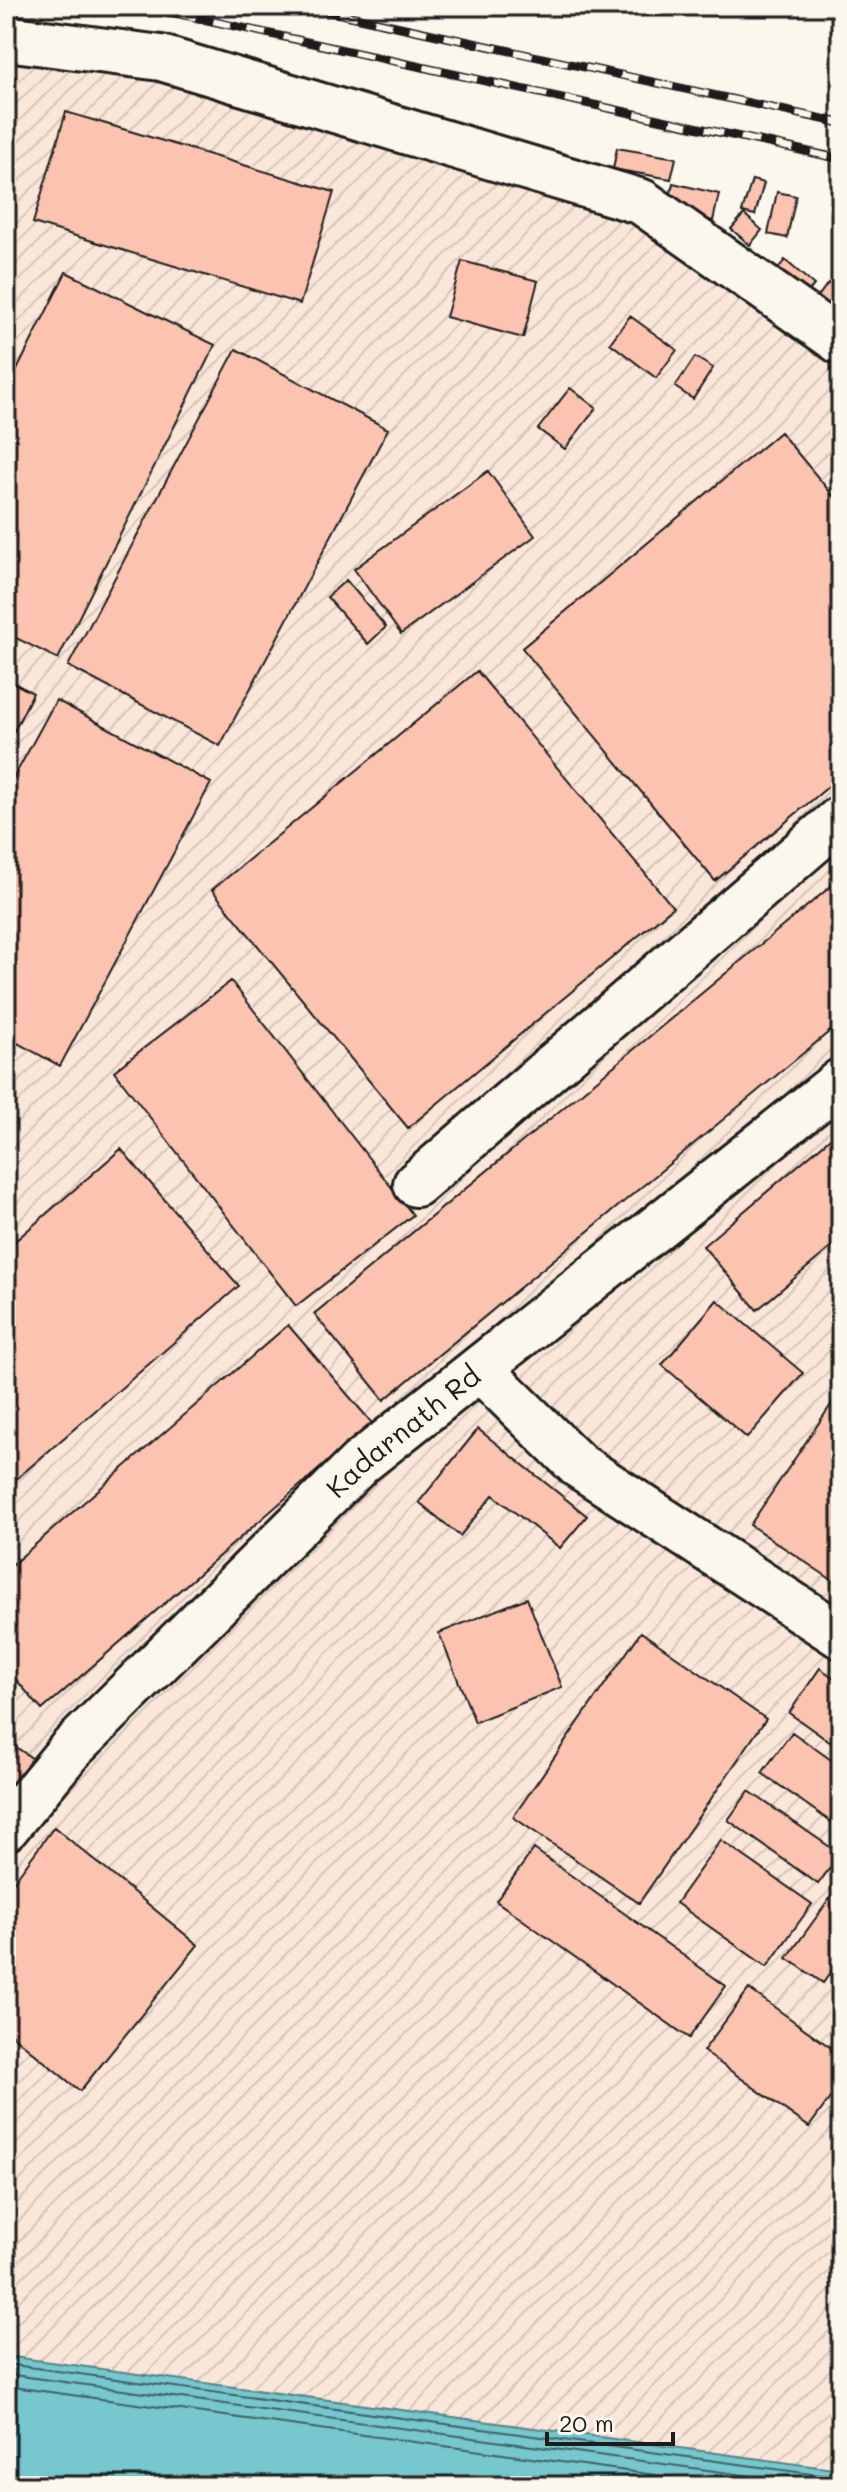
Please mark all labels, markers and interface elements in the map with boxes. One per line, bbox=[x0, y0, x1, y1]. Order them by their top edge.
street label: Kadarnath Rd bbox=[318, 1357, 487, 1505]
scale bar bbox=[547, 2396, 673, 2446]
text: 20 m bbox=[559, 2407, 614, 2438]

